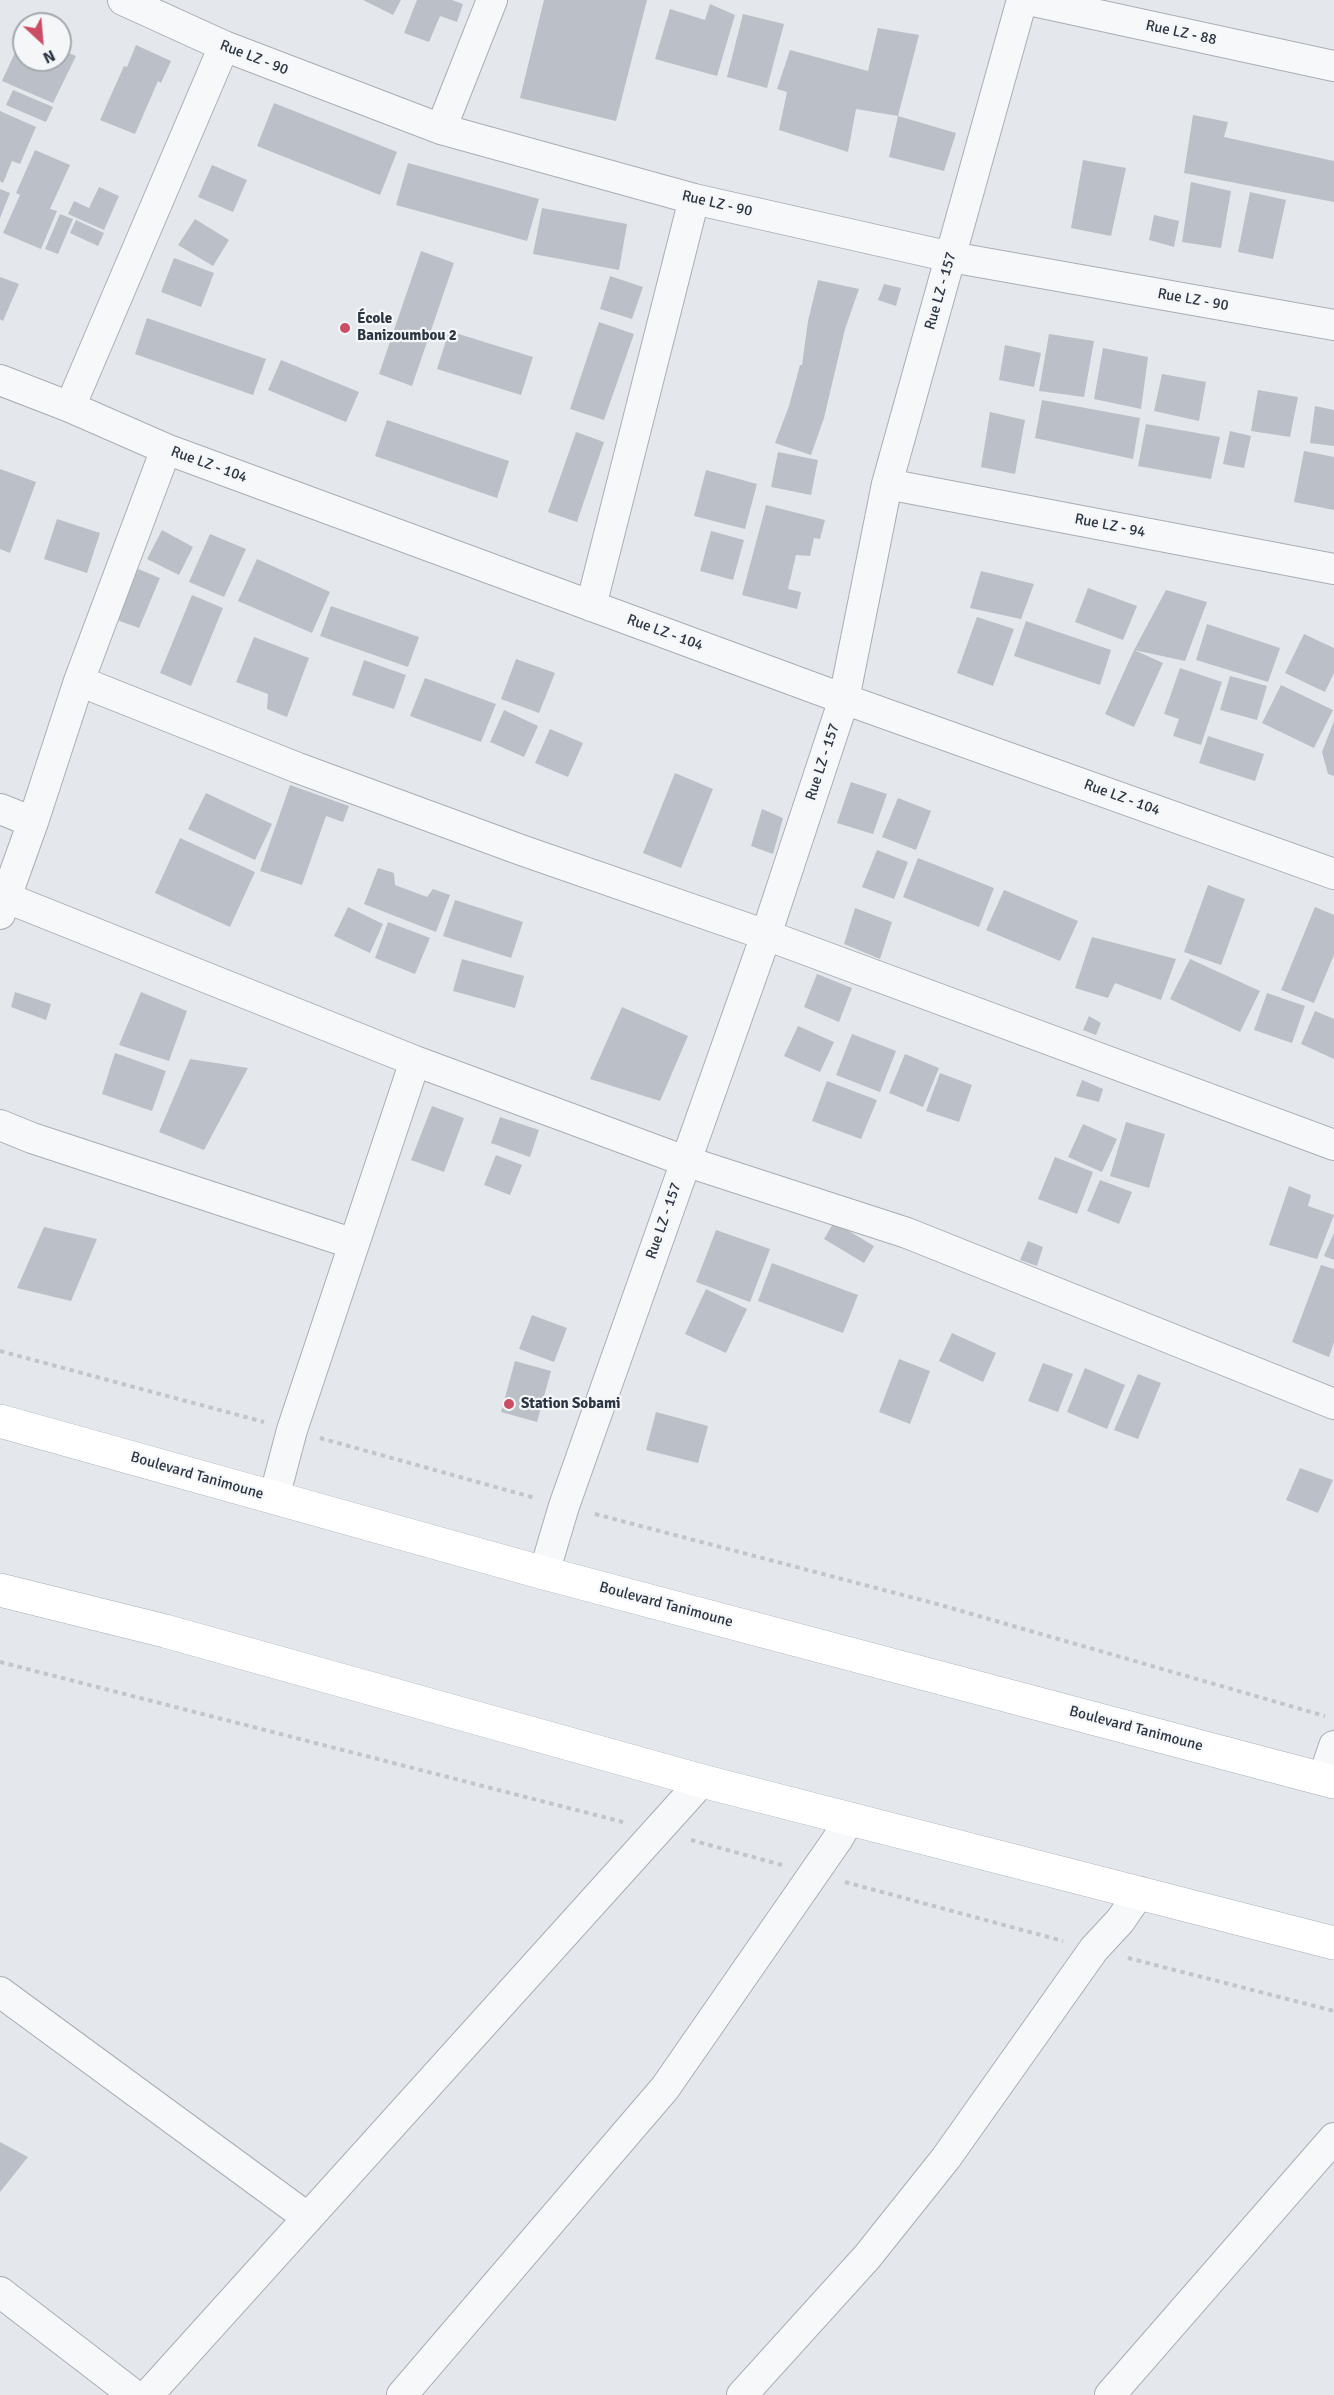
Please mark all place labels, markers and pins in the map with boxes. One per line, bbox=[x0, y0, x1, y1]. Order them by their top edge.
place label: École Banizoumbou 2 bbox=[357, 310, 457, 345]
marker: École Banizoumbou 2 bbox=[338, 321, 352, 335]
place label: Station Sobami bbox=[521, 1395, 620, 1413]
marker: Station Sobami bbox=[502, 1397, 516, 1411]

